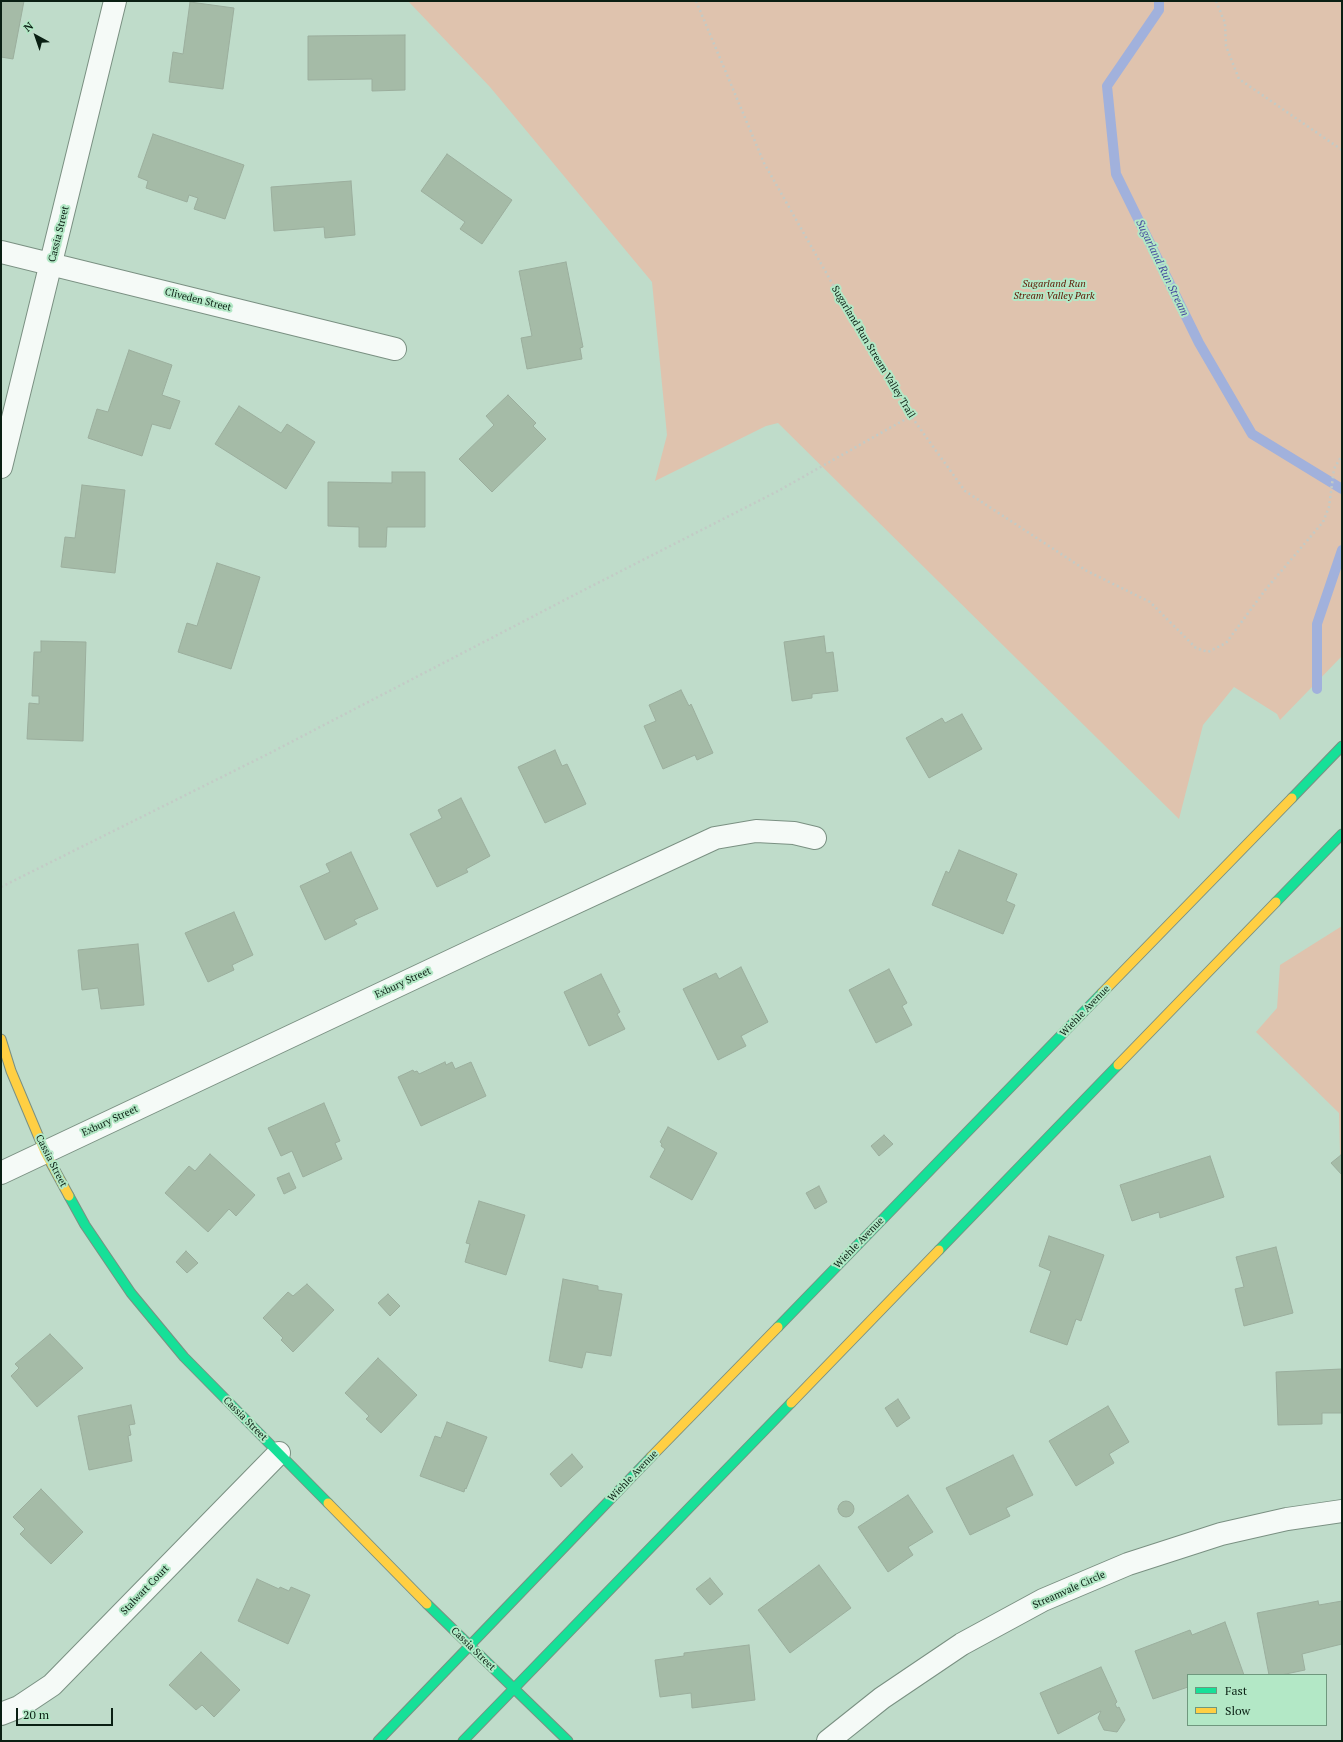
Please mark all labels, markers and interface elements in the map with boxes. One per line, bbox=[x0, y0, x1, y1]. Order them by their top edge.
north arrow bbox=[16, 16, 56, 56]
text: N bbox=[21, 19, 36, 35]
street label: Cassia Street bbox=[46, 205, 72, 263]
water label: Sugarland Run Stream bbox=[1133, 218, 1191, 318]
park label: Sugarland Run Stream Valley Park bbox=[1013, 278, 1095, 302]
street label: Sugarland Run Stream Valley Trail bbox=[829, 284, 917, 420]
street label: Cliveden Street bbox=[164, 286, 232, 314]
street label: Exbury Street bbox=[373, 965, 433, 1001]
street label: Wiehle Avenue bbox=[1058, 983, 1112, 1039]
street label: Exbury Street bbox=[80, 1103, 140, 1139]
street label: Cassia Street bbox=[33, 1133, 69, 1189]
street label: Wiehle Avenue bbox=[832, 1215, 886, 1271]
street label: Cassia Street bbox=[220, 1394, 270, 1444]
street label: Wiehle Avenue bbox=[606, 1448, 660, 1504]
street label: Stalwart Court bbox=[118, 1563, 172, 1617]
street label: Streamvale Circle bbox=[1031, 1569, 1107, 1611]
street label: Cassia Street bbox=[448, 1625, 498, 1673]
legend bbox=[1187, 1674, 1327, 1726]
text: Fast bbox=[1225, 1683, 1247, 1698]
scale bar bbox=[18, 1700, 115, 1726]
text: Slow bbox=[1225, 1703, 1250, 1718]
text: 20 m bbox=[23, 1707, 49, 1722]

